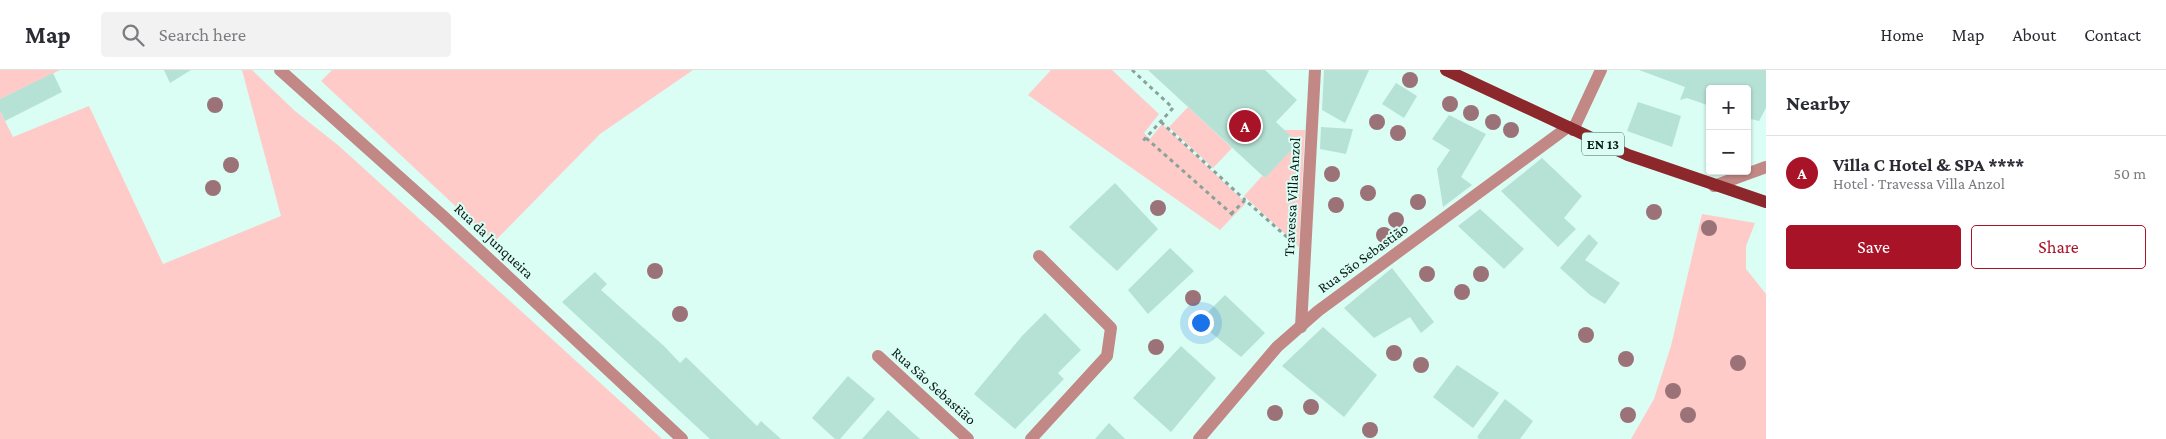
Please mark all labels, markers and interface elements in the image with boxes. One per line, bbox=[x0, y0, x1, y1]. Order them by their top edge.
search box bbox=[101, 12, 451, 57]
text: Map bbox=[25, 21, 71, 48]
icon: search bbox=[119, 21, 147, 49]
text: Search here bbox=[159, 24, 246, 45]
text: Home bbox=[1881, 25, 1924, 45]
text: Map bbox=[1952, 25, 1984, 45]
text: About bbox=[2012, 25, 2056, 45]
text: Contact bbox=[2084, 25, 2141, 45]
map controls bbox=[1706, 85, 1751, 175]
button: + bbox=[1706, 85, 1751, 130]
text: Nearby bbox=[1786, 91, 1850, 115]
pin: A bbox=[1229, 107, 1261, 145]
button: − bbox=[1706, 130, 1751, 175]
road number: EN 13 bbox=[1582, 132, 1624, 156]
street label: Travessa Villa Anzol bbox=[1281, 137, 1303, 257]
text: Villa C Hotel & SPA **** bbox=[1833, 154, 2024, 175]
text: A bbox=[1797, 165, 1807, 182]
text: 50 m bbox=[2114, 165, 2146, 182]
text: Hotel · Travessa Villa Anzol bbox=[1833, 175, 2005, 192]
street label: Rua da Junqueira bbox=[451, 200, 537, 282]
street label: Rua São Sebastião bbox=[1315, 220, 1411, 296]
button: Save bbox=[1786, 225, 1961, 269]
button: Share bbox=[1971, 225, 2146, 269]
your location bbox=[1188, 310, 1214, 336]
street label: Rua São Sebastião bbox=[889, 344, 979, 428]

